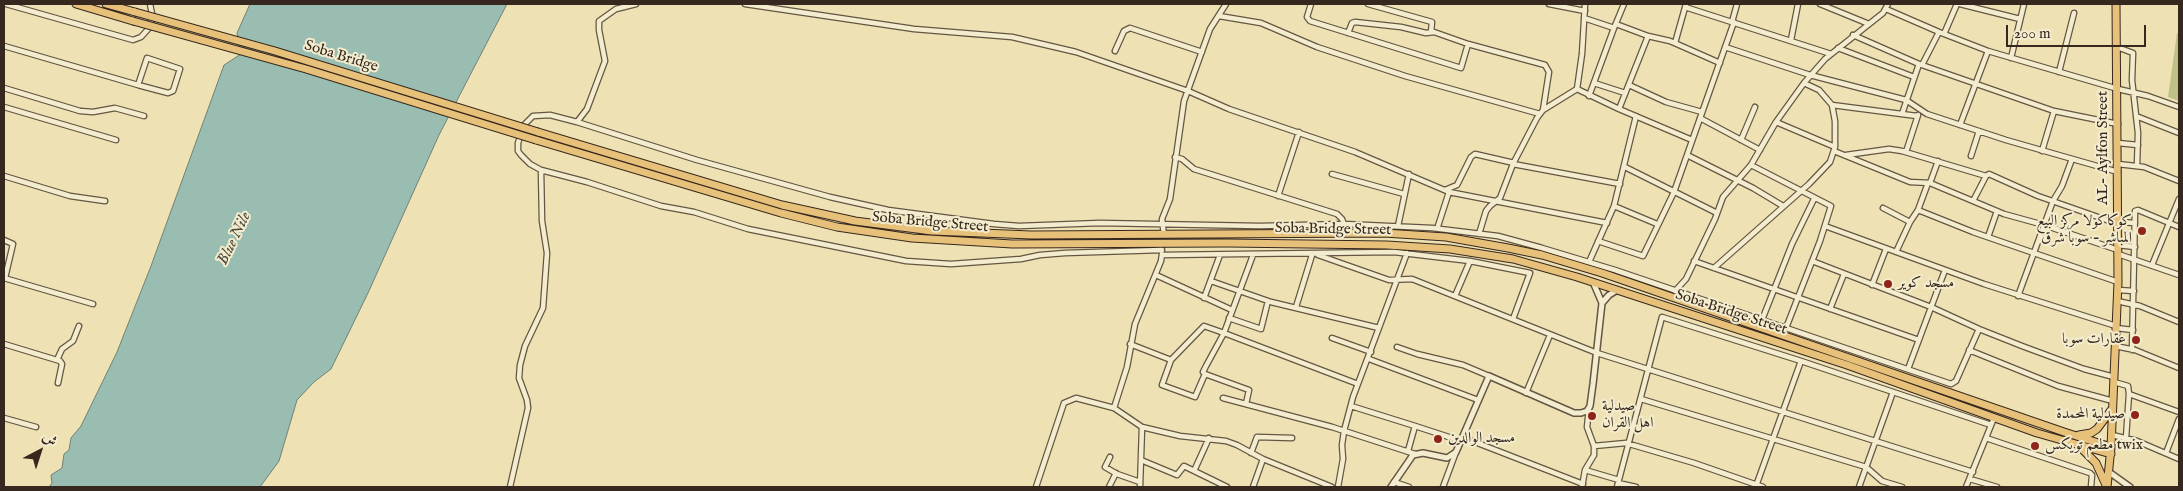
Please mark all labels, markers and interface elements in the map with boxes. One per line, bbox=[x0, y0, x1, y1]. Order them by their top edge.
scale bar bbox=[2008, 15, 2148, 47]
text: 200 m bbox=[2014, 24, 2051, 43]
street label: Soba Bridge bbox=[302, 37, 380, 77]
street label: AL- Aylfon Street bbox=[2095, 91, 2113, 205]
water label: Blue Nile bbox=[214, 209, 256, 269]
street label: Soba Bridge Street bbox=[871, 209, 989, 237]
place label: كوكاكولا مركز البيع المباشر - سوبا شرق bbox=[2037, 213, 2132, 248]
street label: Soba Bridge Street bbox=[1275, 220, 1391, 240]
marker: كوكاكولا مركز البيع المباشر - سوبا شرق bbox=[2136, 225, 2148, 237]
place label: مسجد كوير bbox=[1898, 275, 1954, 293]
marker: مسجد كوير bbox=[1882, 278, 1894, 290]
street label: Soba Bridge Street bbox=[1673, 286, 1789, 340]
place label: عقارات سوبا bbox=[2062, 331, 2126, 349]
marker: عقارات سوبا bbox=[2130, 334, 2142, 346]
place label: صيدلية اهل القران bbox=[1602, 398, 1653, 433]
place label: صيدلية المحمدة bbox=[2056, 406, 2125, 424]
marker: صيدلية المحمدة bbox=[2129, 409, 2141, 421]
marker: صيدلية اهل القران bbox=[1586, 410, 1598, 422]
north arrow bbox=[15, 426, 65, 476]
text: ش bbox=[39, 428, 61, 451]
place label: مسجد الوالدين bbox=[1448, 430, 1515, 448]
marker: مسجد الوالدين bbox=[1432, 433, 1444, 445]
place label: مطعم تويكس twix bbox=[2045, 437, 2143, 455]
marker: مطعم تويكس twix bbox=[2029, 440, 2041, 452]

